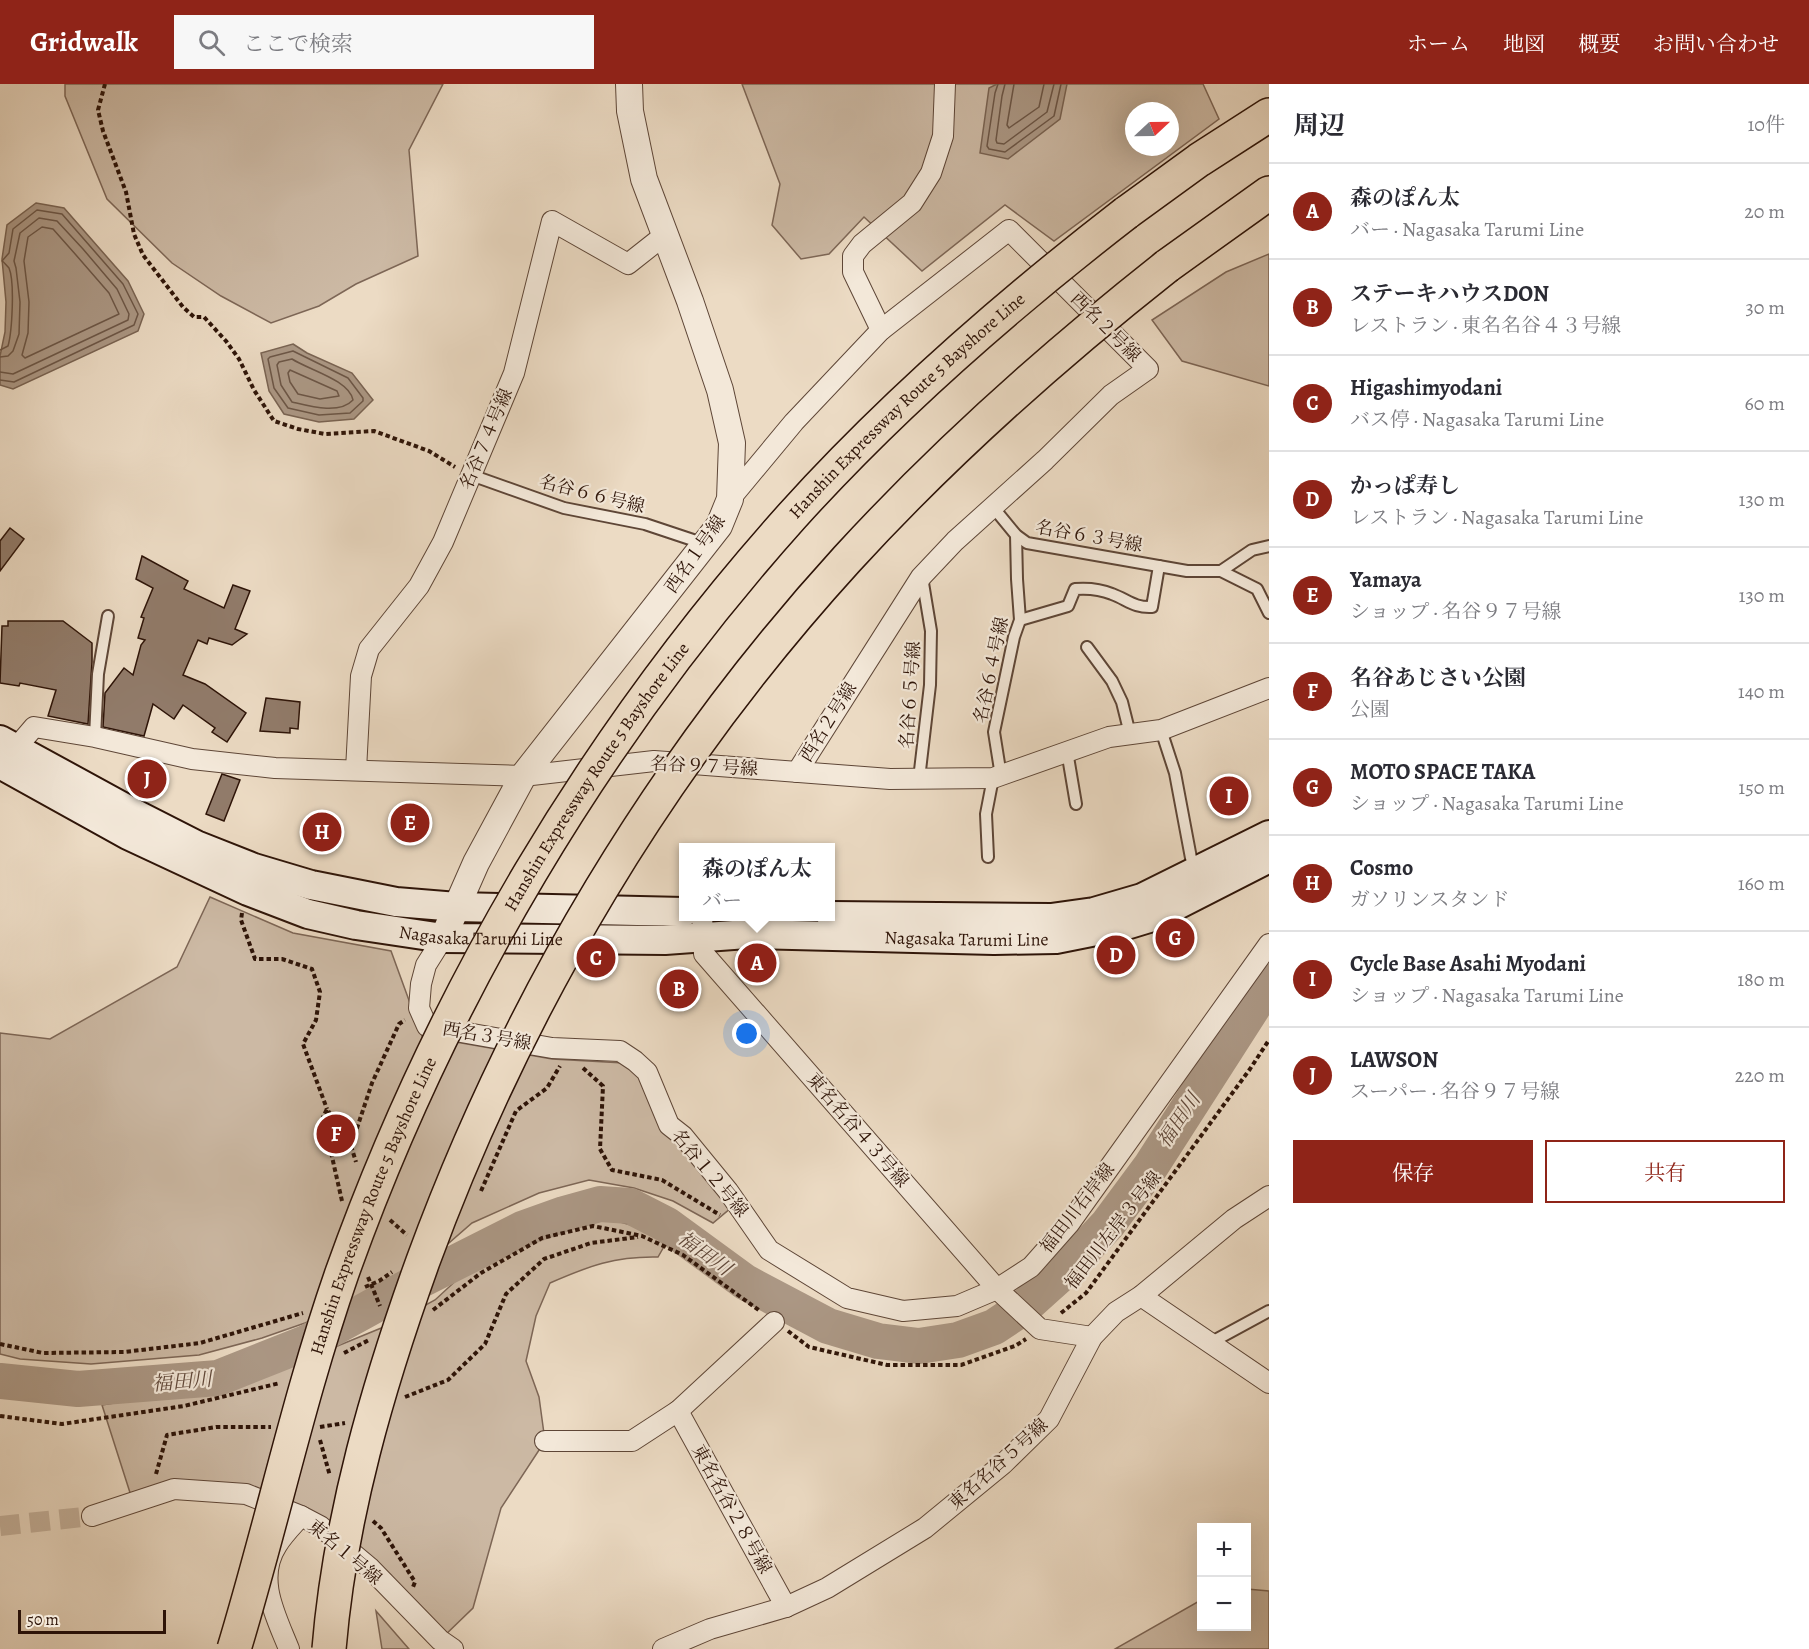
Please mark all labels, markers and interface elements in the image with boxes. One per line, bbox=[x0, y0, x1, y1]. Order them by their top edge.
search box bbox=[174, 15, 594, 69]
text: Gridwalk bbox=[30, 23, 138, 61]
icon: search bbox=[195, 26, 228, 59]
text: ここで検索 bbox=[243, 29, 353, 59]
text: ホーム bbox=[1407, 30, 1470, 58]
text: 地図 bbox=[1503, 30, 1545, 58]
text: 概要 bbox=[1578, 30, 1620, 58]
text: お問い合わせ bbox=[1653, 30, 1779, 58]
north arrow bbox=[1125, 102, 1179, 156]
text: 周辺 bbox=[1293, 108, 1345, 143]
text: 10件 bbox=[1748, 111, 1785, 138]
text: 森のぽん太 bbox=[1350, 183, 1460, 213]
text: A bbox=[1306, 198, 1319, 225]
text: 20 m bbox=[1744, 198, 1785, 225]
text: バー · Nagasaka Tarumi Line bbox=[1350, 216, 1584, 243]
text: ステーキハウスDON bbox=[1350, 279, 1549, 309]
street label: Hanshin Expressway Route 5 Bayshore Line bbox=[783, 287, 1030, 524]
street label: 西名２号線 bbox=[1066, 287, 1146, 367]
text: B bbox=[1306, 294, 1319, 321]
text: 30 m bbox=[1745, 294, 1785, 321]
text: レストラン · 東名名谷４３号線 bbox=[1350, 312, 1621, 339]
text: Higashimyodani bbox=[1350, 373, 1502, 403]
street label: 名谷７４号線 bbox=[454, 385, 518, 493]
text: C bbox=[1306, 390, 1319, 417]
text: 60 m bbox=[1745, 390, 1785, 417]
text: バス停 · Nagasaka Tarumi Line bbox=[1350, 406, 1604, 433]
street label: 名谷６６号線 bbox=[537, 469, 647, 519]
text: かっぱ寿し bbox=[1350, 471, 1460, 501]
text: D bbox=[1306, 486, 1319, 513]
text: 130 m bbox=[1739, 486, 1785, 513]
text: レストラン · Nagasaka Tarumi Line bbox=[1350, 504, 1644, 531]
street label: 西名１号線 bbox=[659, 510, 731, 598]
street label: 名谷６３号線 bbox=[1034, 515, 1144, 557]
text: Yamaya bbox=[1350, 565, 1422, 595]
text: E bbox=[1307, 582, 1318, 609]
text: 130 m bbox=[1739, 582, 1785, 609]
text: ショップ · 名谷９７号線 bbox=[1350, 598, 1561, 625]
street label: 名谷６４号線 bbox=[968, 615, 1014, 725]
street label: Hanshin Expressway Route 5 Bayshore Line bbox=[498, 637, 695, 915]
street label: 名谷６５号線 bbox=[894, 640, 926, 750]
text: 名谷あじさい公園 bbox=[1350, 663, 1526, 693]
street label: 西名２号線 bbox=[794, 677, 862, 767]
text: F bbox=[1307, 678, 1318, 705]
text: 140 m bbox=[1738, 678, 1785, 705]
text: 公園 bbox=[1350, 696, 1390, 723]
street label: 名谷９７号線 bbox=[649, 751, 759, 781]
pin: J bbox=[128, 756, 166, 802]
text: MOTO SPACE TAKA bbox=[1350, 757, 1535, 787]
pin: I bbox=[1210, 774, 1248, 818]
text: G bbox=[1306, 774, 1319, 801]
text: 150 m bbox=[1738, 774, 1785, 801]
text: ショップ · Nagasaka Tarumi Line bbox=[1350, 790, 1624, 817]
pin: E bbox=[390, 800, 430, 846]
pin: H bbox=[302, 810, 342, 855]
popup bbox=[679, 843, 835, 921]
text: Cosmo bbox=[1350, 853, 1413, 883]
text: 森のぽん太 bbox=[702, 854, 812, 884]
text: H bbox=[1305, 870, 1320, 897]
text: 160 m bbox=[1738, 870, 1785, 897]
text: ガソリンスタンド bbox=[1350, 886, 1509, 913]
text: バー bbox=[702, 887, 742, 914]
pin: G bbox=[1156, 916, 1194, 960]
street label: Nagasaka Tarumi Line bbox=[397, 920, 563, 951]
street label: Nagasaka Tarumi Line bbox=[884, 925, 1049, 952]
pin: D bbox=[1096, 932, 1136, 978]
pin: C bbox=[576, 936, 616, 980]
pin: A bbox=[738, 940, 777, 986]
text: Cycle Base Asahi Myodani bbox=[1350, 949, 1586, 979]
pin: B bbox=[660, 966, 698, 1012]
text: I bbox=[1309, 966, 1316, 993]
text: 180 m bbox=[1737, 966, 1785, 993]
text: ショップ · Nagasaka Tarumi Line bbox=[1350, 982, 1624, 1009]
street label: 西名３号線 bbox=[441, 1016, 533, 1056]
your location bbox=[732, 1019, 761, 1048]
text: LAWSON bbox=[1350, 1045, 1438, 1075]
street label: Hanshin Expressway Route 5 Bayshore Line bbox=[304, 1053, 442, 1358]
text: J bbox=[1309, 1062, 1316, 1089]
text: 220 m bbox=[1735, 1062, 1785, 1089]
street label: 東名名谷４３号線 bbox=[802, 1068, 914, 1192]
text: スーパー · 名谷９７号線 bbox=[1350, 1078, 1560, 1105]
water label: 福田川 bbox=[1150, 1086, 1208, 1153]
pin: F bbox=[316, 1112, 356, 1156]
street label: 名谷１２号線 bbox=[666, 1124, 754, 1222]
button: 保存 bbox=[1293, 1140, 1533, 1203]
button: 共有 bbox=[1545, 1140, 1785, 1203]
street label: 福田川右岸線 bbox=[1034, 1158, 1120, 1258]
street label: 福田川左岸３号線 bbox=[1059, 1166, 1167, 1294]
water label: 福田川 bbox=[673, 1225, 739, 1283]
water label: 福田川 bbox=[151, 1365, 215, 1398]
street label: 東名名谷５号線 bbox=[943, 1413, 1053, 1515]
street label: 東名名谷２８号線 bbox=[687, 1440, 777, 1578]
street label: 東名１号線 bbox=[303, 1514, 387, 1590]
map controls bbox=[1197, 1523, 1251, 1631]
button: + bbox=[1197, 1523, 1251, 1577]
button: − bbox=[1197, 1577, 1251, 1631]
scale bar bbox=[18, 1607, 166, 1634]
text: 50 m bbox=[27, 1609, 59, 1631]

